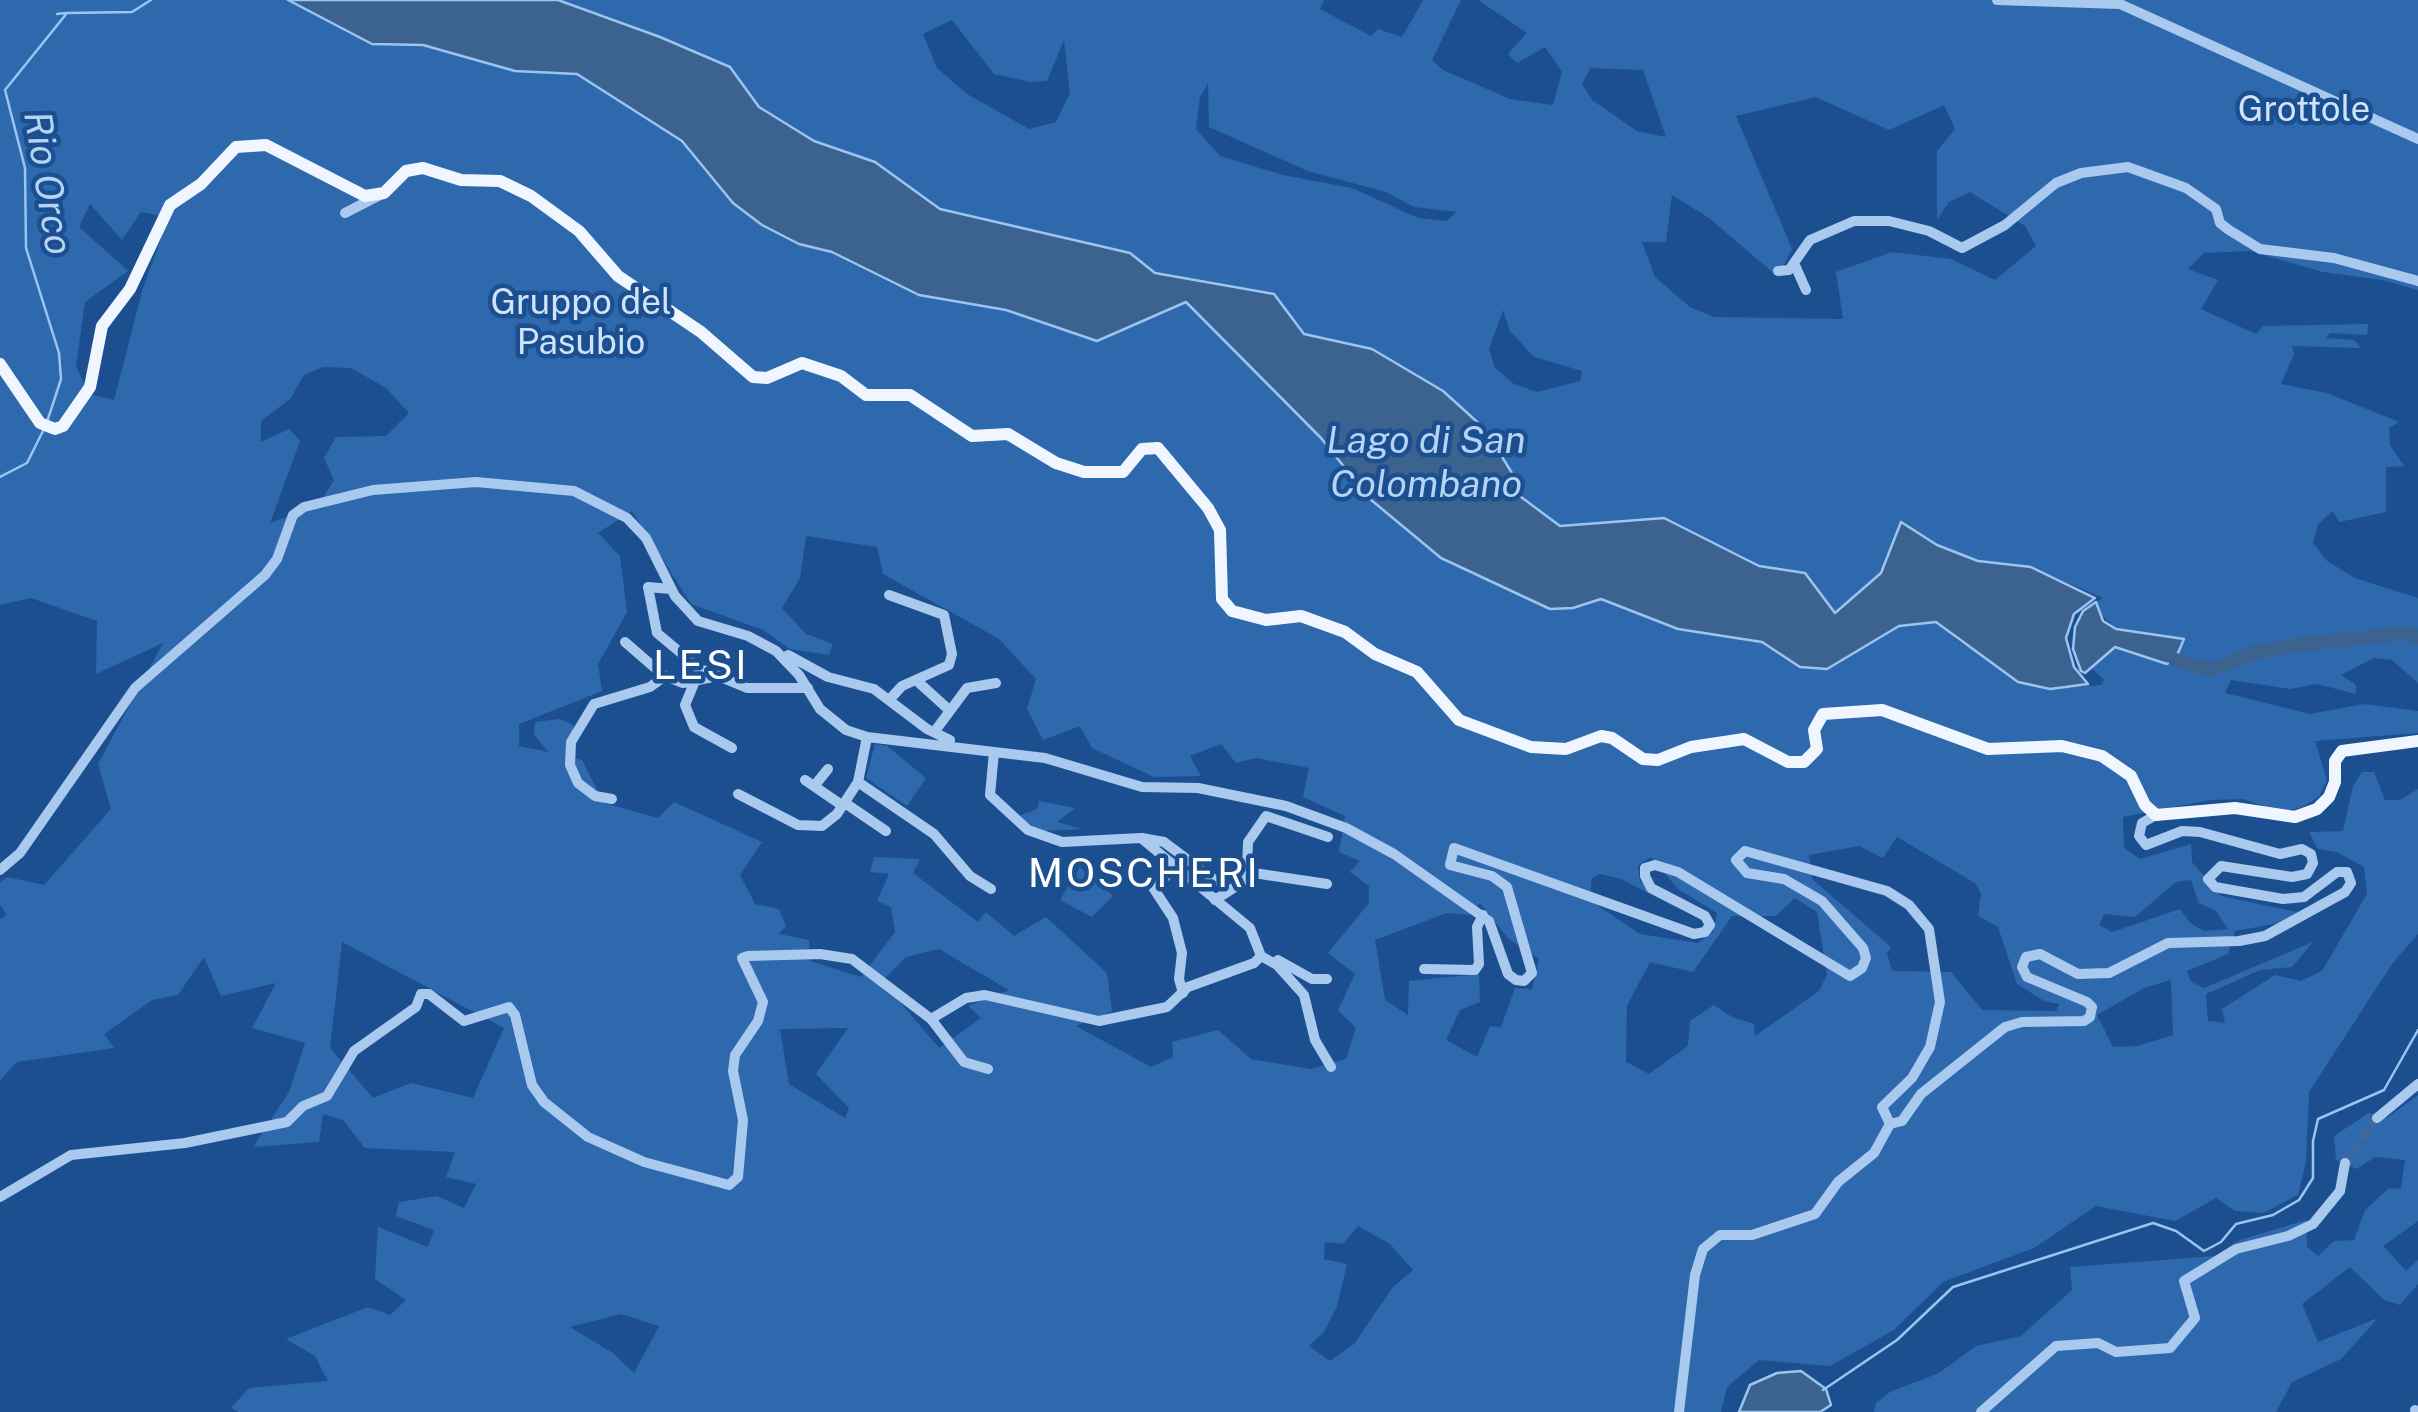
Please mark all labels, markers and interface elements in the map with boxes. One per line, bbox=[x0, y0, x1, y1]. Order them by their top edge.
park label: Grottole bbox=[2238, 89, 2370, 131]
water label: Rio Orco bbox=[13, 108, 81, 258]
park label: Gruppo del Pasubio bbox=[490, 282, 672, 364]
water label: Lago di San Colombano bbox=[1326, 418, 1526, 508]
district label: LESI bbox=[653, 643, 749, 691]
district label: MOSCHERI bbox=[1028, 851, 1260, 899]

